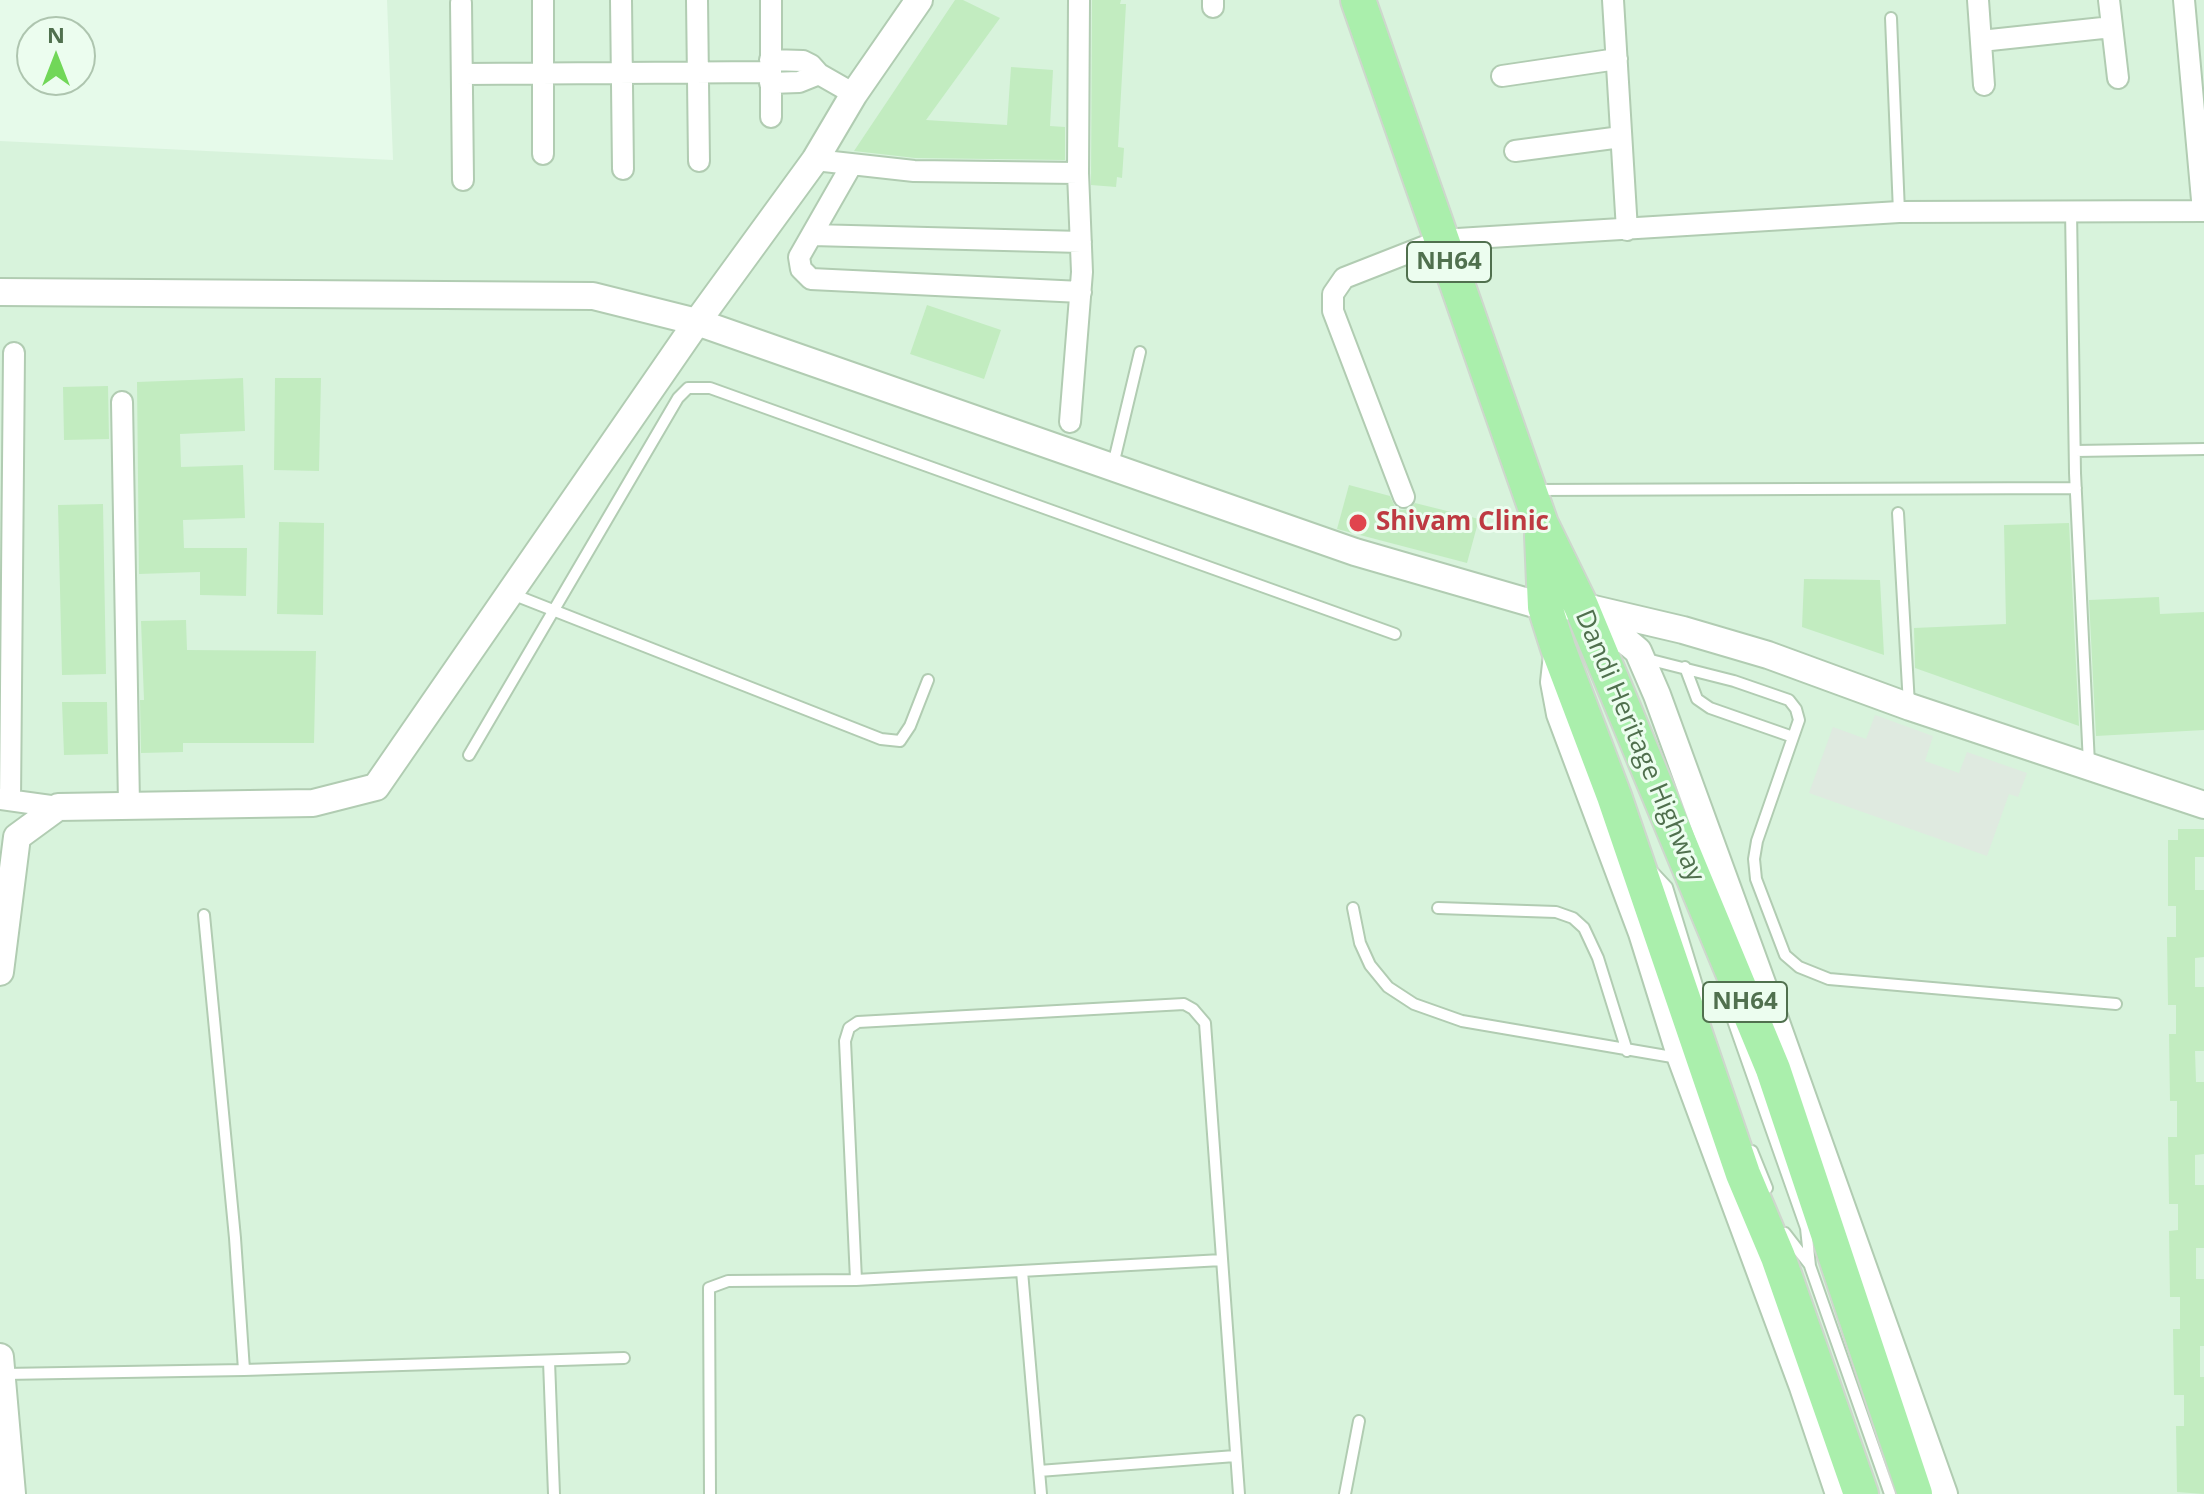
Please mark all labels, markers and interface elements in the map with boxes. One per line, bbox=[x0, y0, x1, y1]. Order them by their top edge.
north arrow bbox=[16, 16, 96, 96]
text: N bbox=[47, 19, 65, 49]
road number: NH64 bbox=[1407, 242, 1491, 282]
place label: Shivam Clinic bbox=[1376, 507, 1549, 539]
marker: Shivam Clinic bbox=[1347, 512, 1369, 534]
street label: Dandi Heritage Highway bbox=[1568, 605, 1710, 887]
road number: NH64 bbox=[1703, 982, 1787, 1022]

